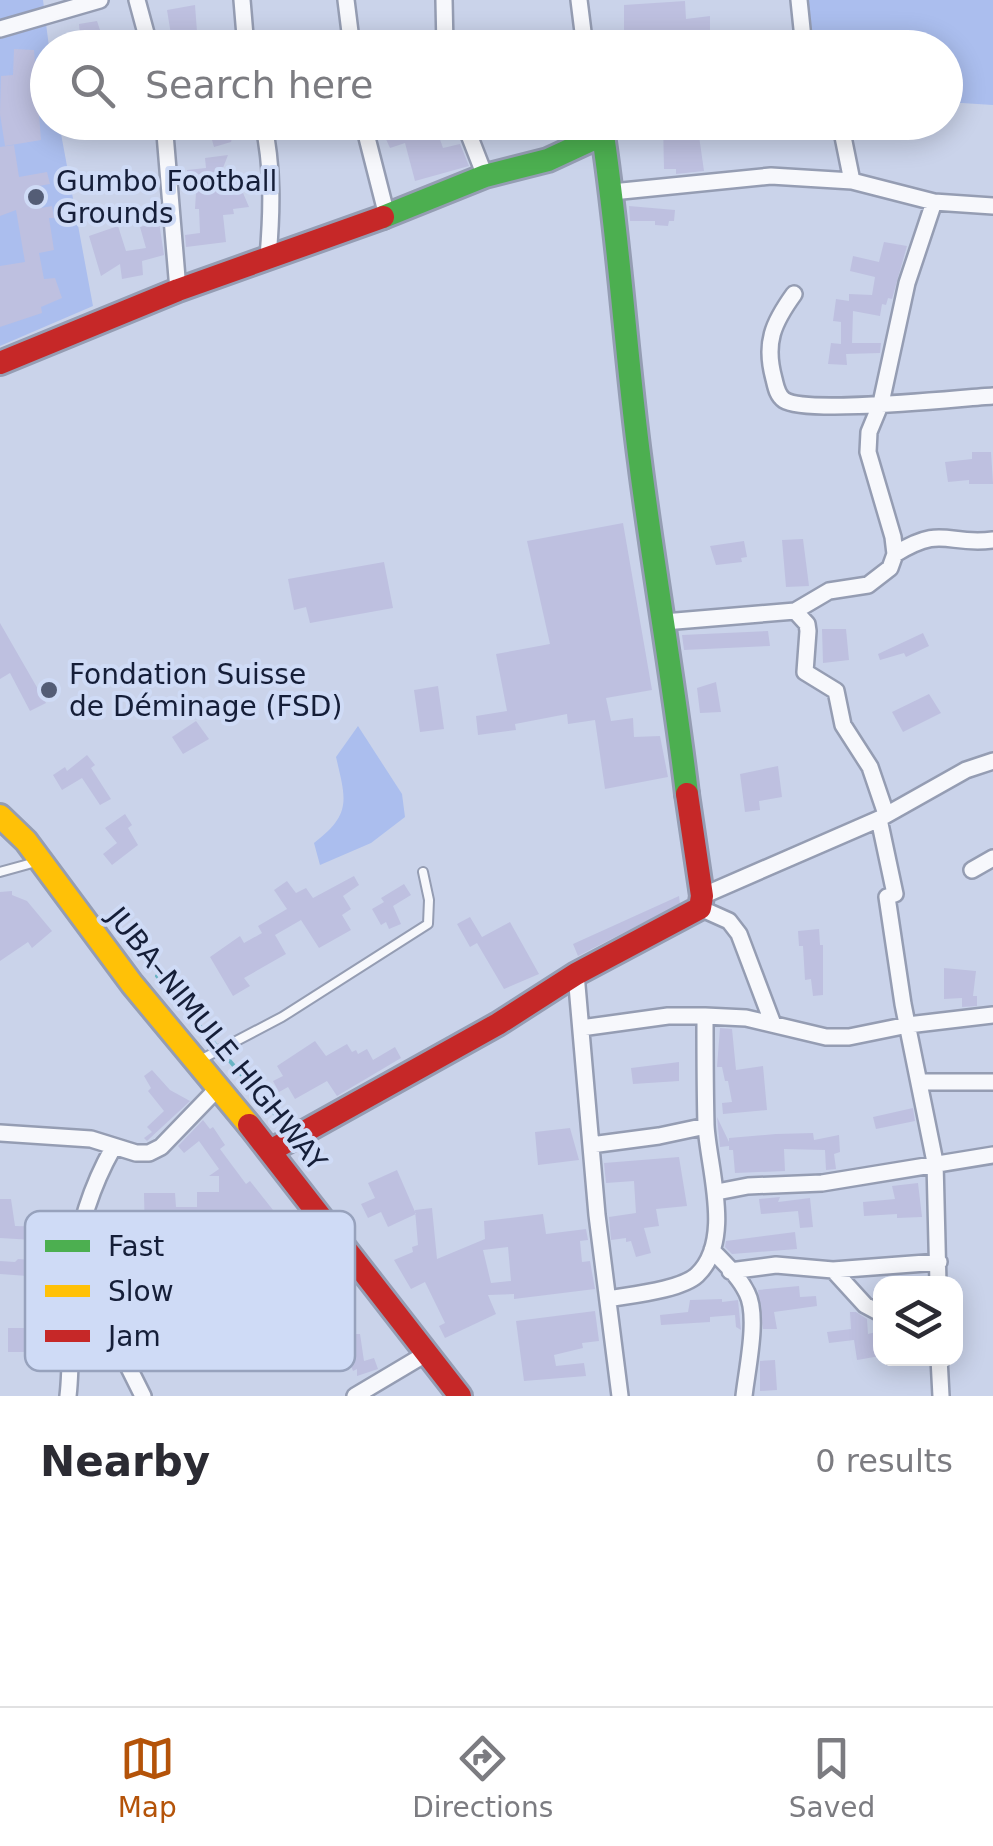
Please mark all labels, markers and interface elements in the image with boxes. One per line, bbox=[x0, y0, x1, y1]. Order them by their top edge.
search box bbox=[30, 30, 963, 140]
icon: search bbox=[65, 58, 120, 113]
text: Search here bbox=[145, 63, 373, 107]
place label: Gumbo Football Grounds bbox=[56, 165, 277, 230]
marker: Gumbo Football Grounds bbox=[25, 186, 47, 208]
place label: Fondation Suisse de Déminage (FSD) bbox=[69, 658, 342, 723]
marker: Fondation Suisse de Déminage (FSD) bbox=[38, 679, 60, 701]
street label: JUBA–NIMULE HIGHWAY bbox=[99, 899, 334, 1178]
legend bbox=[25, 1211, 355, 1371]
text: Fast bbox=[108, 1230, 164, 1263]
text: Slow bbox=[108, 1275, 174, 1308]
map controls bbox=[873, 1276, 963, 1366]
button: layers bbox=[873, 1276, 963, 1366]
text: Jam bbox=[106, 1320, 161, 1353]
text: Nearby bbox=[40, 1437, 210, 1486]
text: 0 results bbox=[815, 1442, 953, 1480]
tab: Map bbox=[118, 1731, 177, 1824]
tab: Directions bbox=[412, 1731, 553, 1824]
tab: Saved bbox=[789, 1731, 875, 1824]

